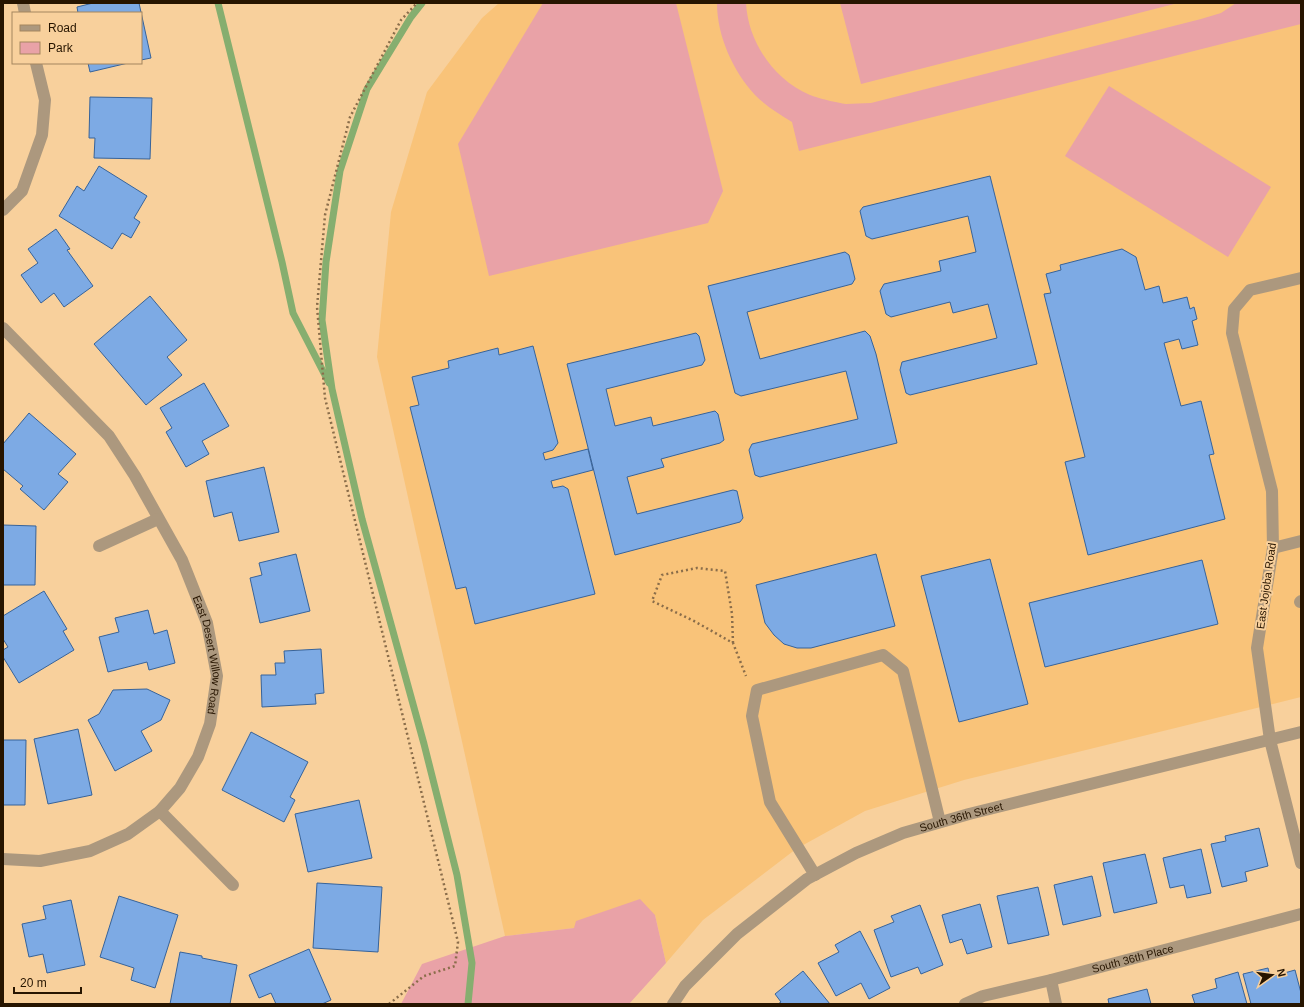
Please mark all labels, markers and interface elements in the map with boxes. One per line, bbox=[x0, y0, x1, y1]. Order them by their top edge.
legend bbox=[12, 12, 142, 64]
text: Road bbox=[48, 21, 77, 35]
text: Park bbox=[48, 41, 74, 55]
street label: East Jojoba Road bbox=[1254, 542, 1278, 630]
street label: East Desert Willow Road bbox=[191, 594, 223, 715]
street label: South 36th Street bbox=[918, 800, 1004, 834]
street label: South 36th Place bbox=[1091, 942, 1175, 975]
north arrow bbox=[1252, 955, 1292, 995]
text: N bbox=[1275, 967, 1288, 978]
scale bar bbox=[14, 969, 81, 995]
text: 20 m bbox=[20, 976, 47, 990]

